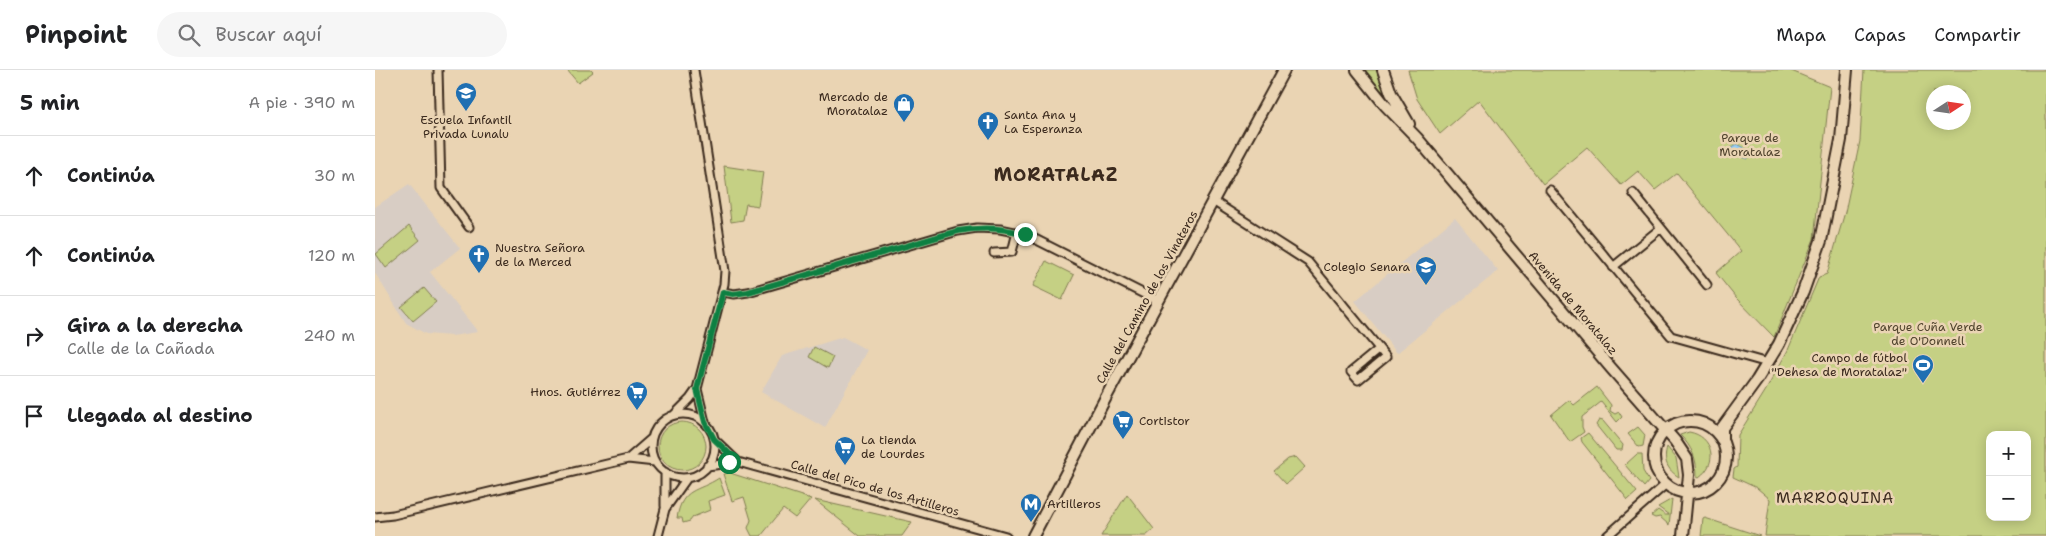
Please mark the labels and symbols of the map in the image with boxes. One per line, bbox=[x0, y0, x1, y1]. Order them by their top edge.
school or university icon: Escuela Infantil Privada Lunalu bbox=[454, 81, 478, 112]
north arrow bbox=[1926, 85, 1971, 130]
place label: Mercado de Moratalaz bbox=[819, 89, 888, 119]
shop icon: Mercado de Moratalaz bbox=[892, 92, 916, 123]
place label: Santa Ana y La Esperanza bbox=[1004, 107, 1083, 137]
church icon: Santa Ana y La Esperanza bbox=[976, 110, 1000, 141]
place label: Escuela Infantil Privada Lunalu bbox=[420, 112, 512, 142]
park label: Parque de Moratalaz bbox=[1719, 130, 1781, 160]
district label: MORATALAZ bbox=[994, 163, 1118, 187]
street label: Calle del Camino de los Vinateros bbox=[1093, 207, 1201, 387]
route end bbox=[1014, 223, 1037, 246]
place label: Nuestra Señora de la Merced bbox=[495, 240, 585, 270]
church icon: Nuestra Señora de la Merced bbox=[467, 243, 491, 274]
street label: Avenida de Moratalaz bbox=[1525, 248, 1621, 358]
school or university icon: Colegio Senara bbox=[1414, 255, 1438, 286]
place label: Colegio Senara bbox=[1324, 259, 1411, 275]
park label: Parque Cuña Verde de O'Donnell bbox=[1873, 319, 1983, 349]
place label: Campo de fútbol "Dehesa de Moratalaz" bbox=[1772, 350, 1907, 380]
sports icon: Campo de fútbol "Dehesa de Moratalaz" bbox=[1911, 353, 1935, 384]
supermarket icon: Hnos. Gutiérrez bbox=[625, 380, 649, 411]
place label: Hnos. Gutiérrez bbox=[530, 384, 621, 400]
supermarket icon: Cortistor bbox=[1111, 409, 1135, 440]
place label: Cortistor bbox=[1139, 413, 1190, 429]
place label: La tienda de Lourdes bbox=[861, 432, 925, 462]
supermarket icon: La tienda de Lourdes bbox=[833, 435, 857, 466]
route start bbox=[718, 451, 741, 474]
street label: Calle del Pico de los Artilleros bbox=[789, 456, 961, 520]
district label: MARROQUINA bbox=[1776, 488, 1894, 508]
metro station icon: Artilleros bbox=[1019, 492, 1043, 523]
place label: Artilleros bbox=[1047, 496, 1101, 512]

